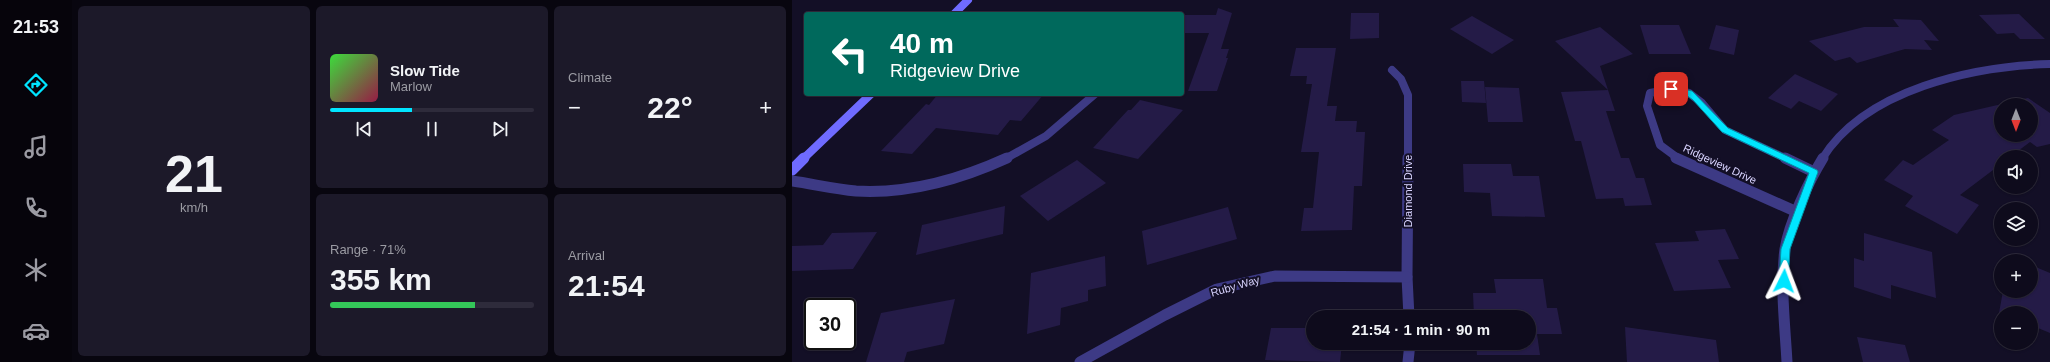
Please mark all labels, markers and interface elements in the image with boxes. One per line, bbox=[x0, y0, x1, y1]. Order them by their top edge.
text: 21:53 bbox=[13, 17, 59, 37]
icon: left bbox=[824, 28, 876, 80]
text: 40 m bbox=[890, 28, 954, 59]
text: Ridgeview Drive bbox=[890, 61, 1020, 81]
text: Slow Tide bbox=[390, 62, 460, 79]
text: Climate bbox=[568, 70, 612, 85]
icon: directions bbox=[22, 71, 50, 99]
pin bbox=[1654, 72, 1688, 106]
icon: arrive bbox=[1660, 78, 1682, 100]
text: Marlow bbox=[390, 79, 432, 94]
text: 22° bbox=[647, 91, 693, 124]
text: − bbox=[568, 95, 581, 120]
text: + bbox=[759, 95, 772, 120]
north arrow bbox=[1994, 98, 2038, 142]
map controls bbox=[1994, 98, 2038, 350]
icon: previous bbox=[353, 118, 375, 140]
icon: pause bbox=[421, 118, 443, 140]
icon: next bbox=[489, 118, 511, 140]
icon: music bbox=[22, 133, 50, 161]
street label: Ridgeview Drive bbox=[1681, 142, 1759, 186]
text: 21 bbox=[165, 145, 223, 203]
button: sound bbox=[1994, 150, 2038, 194]
street label: Diamond Drive bbox=[1402, 155, 1414, 227]
icon: phone bbox=[22, 194, 50, 222]
text: km/h bbox=[180, 200, 208, 215]
button: layers bbox=[1994, 202, 2038, 246]
text: Range · 71% bbox=[330, 242, 406, 257]
text: Arrival bbox=[568, 248, 605, 263]
button: + bbox=[1994, 254, 2038, 298]
icon: climate bbox=[22, 256, 50, 284]
position arrow bbox=[1763, 260, 1805, 302]
text: 355 km bbox=[330, 263, 432, 296]
text: 21:54 bbox=[568, 269, 645, 302]
street label: Ruby Way bbox=[1209, 273, 1261, 299]
speed limit sign: 30 bbox=[804, 298, 856, 350]
button: − bbox=[1994, 306, 2038, 350]
icon: car bbox=[22, 317, 50, 345]
text: 21:54 · 1 min · 90 m bbox=[1352, 321, 1490, 338]

